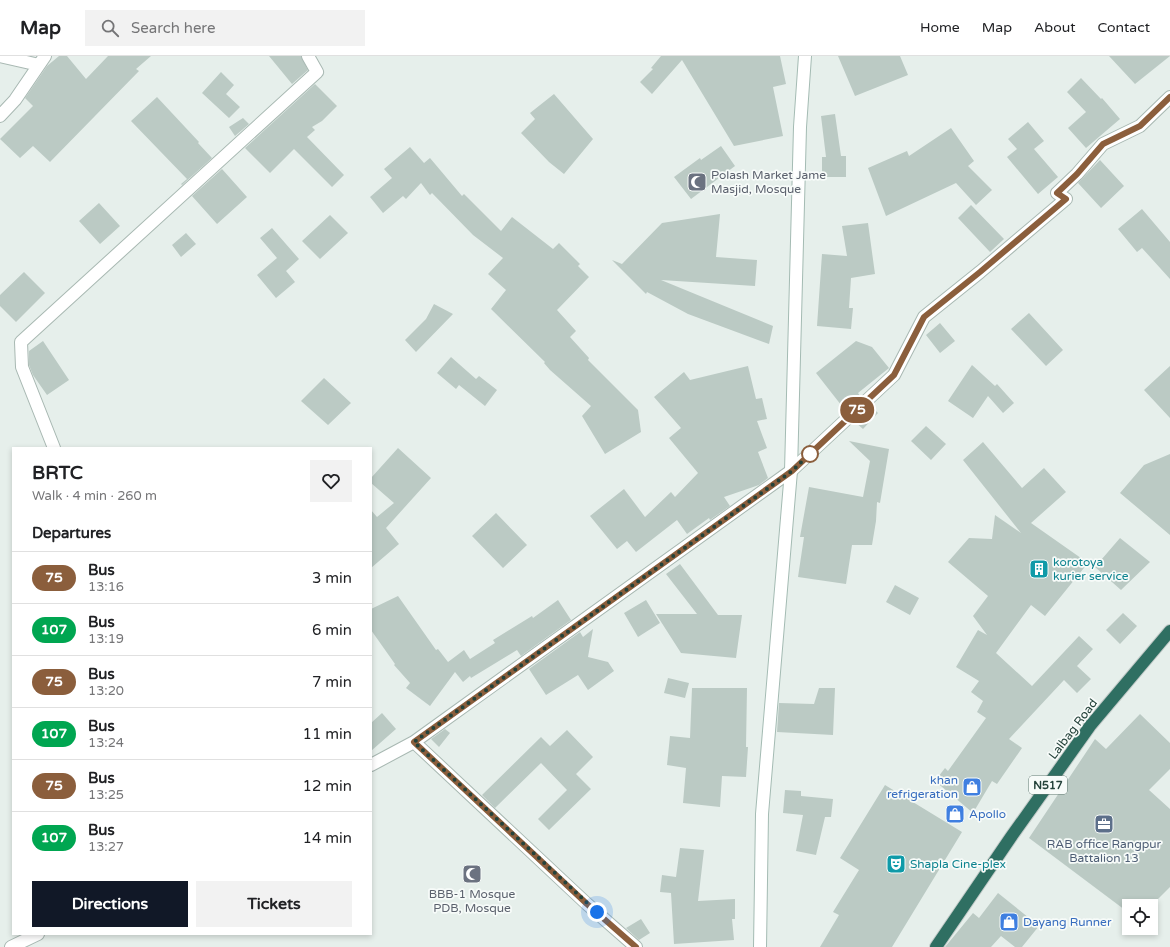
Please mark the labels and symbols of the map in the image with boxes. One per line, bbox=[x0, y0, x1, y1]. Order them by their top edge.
place label: Polash Market Jame Masjid, Mosque bbox=[711, 168, 826, 196]
mosque icon: Polash Market Jame Masjid, Mosque bbox=[686, 171, 708, 193]
line badge: 75 bbox=[839, 397, 875, 423]
unlabelled marker bbox=[801, 445, 819, 463]
place label: korotoya kurier service bbox=[1053, 555, 1129, 583]
building icon: korotoya kurier service bbox=[1028, 558, 1050, 580]
street label: Lalbag Road bbox=[1046, 696, 1100, 762]
place label: khan refrigeration bbox=[887, 773, 958, 801]
shop icon: khan refrigeration bbox=[961, 776, 983, 798]
road number: N517 bbox=[1029, 776, 1067, 794]
shop icon: Apollo bbox=[944, 803, 966, 825]
place label: Apollo bbox=[969, 807, 1006, 821]
office icon: RAB office Rangpur Battalion 13 bbox=[1093, 813, 1115, 835]
place label: RAB office Rangpur Battalion 13 bbox=[1047, 837, 1162, 865]
theatre icon: Shapla Cine-plex bbox=[885, 853, 907, 875]
place label: Shapla Cine-plex bbox=[910, 857, 1006, 871]
mosque icon: BBB-1 Mosque PDB, Mosque bbox=[461, 863, 483, 885]
place label: BBB-1 Mosque PDB, Mosque bbox=[429, 887, 516, 915]
your location bbox=[587, 902, 607, 922]
shop icon: Dayang Runner bbox=[998, 911, 1020, 933]
place label: Dayang Runner bbox=[1023, 915, 1112, 929]

